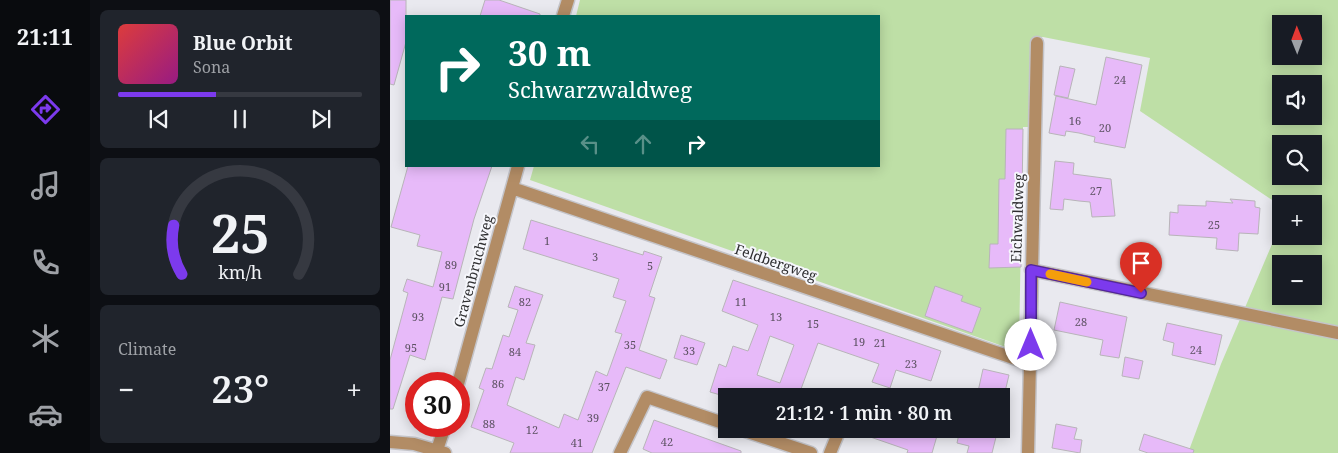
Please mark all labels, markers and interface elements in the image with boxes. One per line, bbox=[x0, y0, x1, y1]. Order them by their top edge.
north arrow bbox=[1272, 15, 1322, 65]
map controls bbox=[1272, 15, 1322, 305]
text: 21:11 bbox=[17, 21, 73, 51]
text: 30 m bbox=[508, 29, 591, 76]
text: Blue Orbit bbox=[193, 30, 293, 56]
icon: right bbox=[425, 35, 490, 100]
text: Sona bbox=[193, 56, 230, 78]
house number: 24 bbox=[1114, 72, 1126, 87]
text: Schwarzwaldweg bbox=[508, 74, 692, 104]
button: sound bbox=[1272, 75, 1322, 125]
icon: directions bbox=[28, 92, 63, 127]
icon: previous bbox=[145, 105, 173, 133]
icon: pause bbox=[226, 105, 254, 133]
icon: next bbox=[307, 105, 335, 133]
house number: 16 bbox=[1069, 113, 1081, 128]
house number: 20 bbox=[1099, 120, 1111, 135]
icon: left bbox=[576, 130, 604, 158]
icon: ahead bbox=[629, 130, 657, 158]
icon: right bbox=[682, 130, 710, 158]
button: search bbox=[1272, 135, 1322, 185]
icon: music bbox=[28, 168, 63, 203]
street label: Eichwaldweg bbox=[1006, 173, 1028, 263]
house number: 27 bbox=[1090, 183, 1102, 198]
button: + bbox=[1272, 195, 1322, 245]
text: 25 bbox=[211, 197, 269, 268]
street label: Gravenbruchweg bbox=[449, 212, 497, 329]
house number: 25 bbox=[1208, 217, 1220, 232]
house number: 1 bbox=[544, 233, 550, 248]
street label: Feldbergweg bbox=[733, 239, 820, 285]
pin bbox=[1120, 242, 1162, 293]
icon: phone bbox=[28, 245, 63, 280]
house number: 3 bbox=[592, 249, 598, 264]
icon: arrive bbox=[1127, 249, 1155, 277]
button: − bbox=[1272, 255, 1322, 305]
house number: 89 bbox=[445, 257, 457, 272]
house number: 5 bbox=[647, 258, 653, 273]
text: km/h bbox=[218, 260, 262, 284]
house number: 91 bbox=[439, 279, 451, 294]
house number: 82 bbox=[519, 294, 531, 309]
house number: 11 bbox=[735, 294, 747, 309]
house number: 93 bbox=[412, 309, 424, 324]
house number: 13 bbox=[770, 309, 782, 324]
house number: 28 bbox=[1075, 314, 1087, 329]
house number: 15 bbox=[807, 316, 819, 331]
position arrow bbox=[1004, 318, 1056, 370]
icon: climate bbox=[28, 321, 63, 356]
house number: 19 bbox=[853, 334, 865, 349]
house number: 21 bbox=[874, 335, 886, 350]
house number: 35 bbox=[624, 337, 636, 352]
text: Climate bbox=[118, 338, 176, 360]
house number: 95 bbox=[405, 340, 417, 355]
house number: 24 bbox=[1190, 342, 1202, 357]
house number: 33 bbox=[683, 343, 695, 358]
house number: 84 bbox=[509, 344, 521, 359]
house number: 23 bbox=[905, 356, 917, 371]
text: 23° bbox=[211, 362, 269, 414]
text: − bbox=[118, 370, 134, 408]
text: + bbox=[346, 370, 362, 408]
speed limit sign: 30 bbox=[405, 372, 470, 437]
house number: 86 bbox=[492, 376, 504, 391]
house number: 37 bbox=[598, 379, 610, 394]
icon: car bbox=[28, 397, 63, 432]
text: 21:12 · 1 min · 80 m bbox=[776, 400, 952, 426]
house number: 39 bbox=[587, 410, 599, 425]
house number: 88 bbox=[483, 416, 495, 431]
house number: 12 bbox=[526, 422, 538, 437]
house number: 42 bbox=[661, 434, 673, 449]
house number: 41 bbox=[571, 435, 583, 450]

